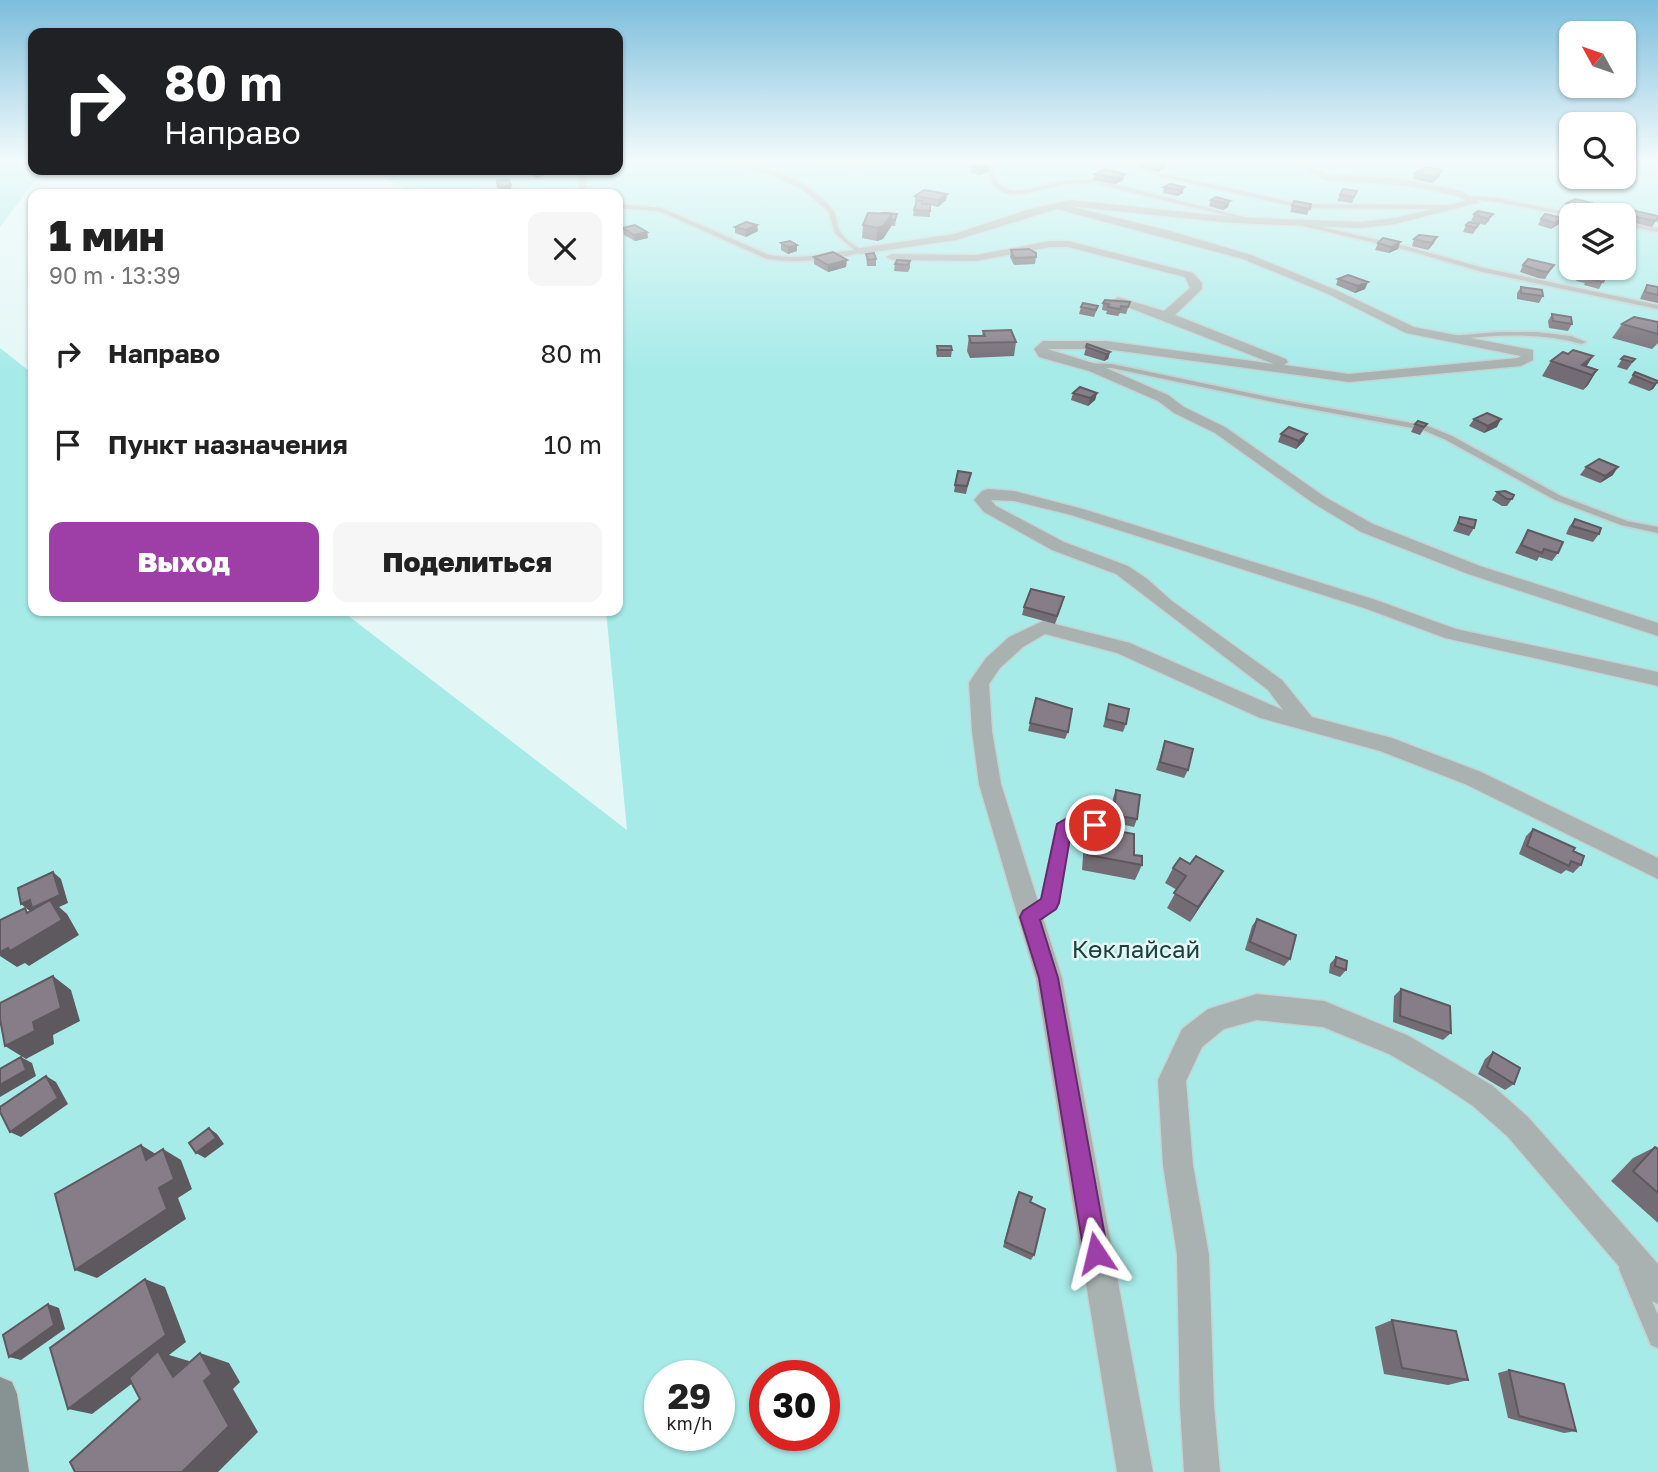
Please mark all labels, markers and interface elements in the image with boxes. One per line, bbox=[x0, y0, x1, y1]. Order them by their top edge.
north arrow bbox=[1559, 21, 1636, 98]
map controls bbox=[1559, 21, 1636, 280]
text: 80 m bbox=[164, 53, 282, 112]
icon: right bbox=[49, 56, 140, 147]
button: search bbox=[1559, 112, 1636, 189]
text: Направо bbox=[164, 113, 301, 151]
button: layers bbox=[1559, 203, 1636, 280]
text: 1 мин bbox=[49, 210, 165, 260]
button: close bbox=[528, 212, 602, 286]
text: 90 m · 13:39 bbox=[49, 261, 181, 289]
icon: right bbox=[49, 335, 87, 373]
text: Направо bbox=[108, 338, 220, 369]
text: 80 m bbox=[541, 338, 602, 369]
icon: arrive bbox=[49, 426, 87, 464]
text: Пункт назначения bbox=[108, 429, 348, 460]
text: 10 m bbox=[544, 429, 602, 460]
button: Выход bbox=[49, 522, 319, 602]
button: Поделиться bbox=[333, 522, 602, 602]
pin bbox=[1065, 795, 1125, 855]
icon: arrive bbox=[1076, 806, 1114, 844]
park label: Көклайсай bbox=[1072, 934, 1200, 963]
position arrow bbox=[1059, 1216, 1133, 1290]
speed limit sign: 30 bbox=[749, 1360, 840, 1451]
text: 29 bbox=[668, 1375, 711, 1417]
text: km/h bbox=[667, 1412, 712, 1434]

